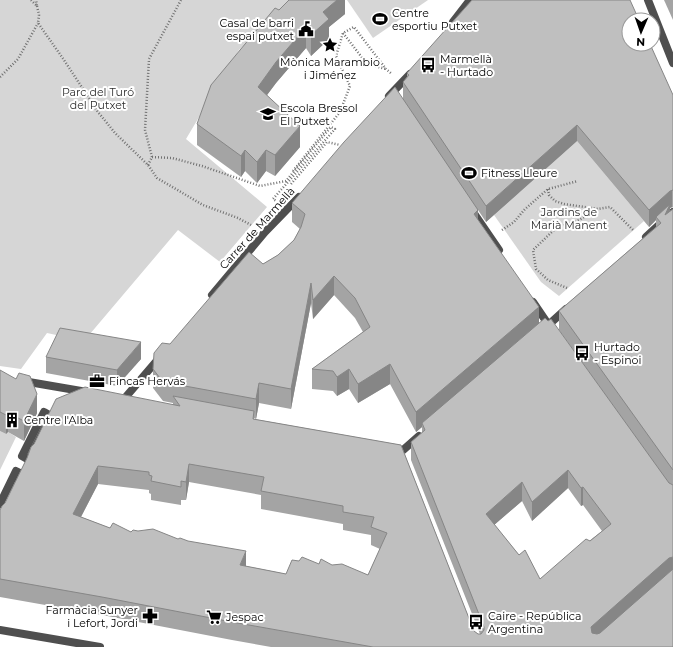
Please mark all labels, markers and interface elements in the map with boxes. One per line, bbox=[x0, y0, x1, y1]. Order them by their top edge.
place label: Centre esportiu Putxet bbox=[392, 6, 478, 33]
sports icon: Centre esportiu Putxet bbox=[371, 10, 389, 28]
north arrow bbox=[621, 12, 661, 52]
place label: Casal de barri espai putxet bbox=[220, 16, 295, 43]
public building icon: Casal de barri espai putxet bbox=[297, 20, 315, 38]
text: N bbox=[636, 35, 645, 49]
place icon: Mònica Marambio i Jiménez bbox=[321, 36, 339, 54]
place label: Marmellà - Hurtado bbox=[440, 52, 493, 79]
place label: Mònica Marambio i Jiménez bbox=[280, 55, 380, 82]
bus stop icon: Marmellà - Hurtado bbox=[419, 56, 437, 74]
park label: Parc del Turó del Putxet bbox=[62, 85, 134, 112]
place label: Escola Bressol El Putxet bbox=[280, 101, 358, 128]
school or university icon: Escola Bressol El Putxet bbox=[259, 105, 277, 123]
sports icon: Fitness Lleure bbox=[460, 164, 478, 182]
place label: Fitness Lleure bbox=[481, 166, 558, 180]
street label: Carrer de Marmellà bbox=[216, 184, 298, 272]
park label: Jardins de Marià Manent bbox=[531, 205, 608, 232]
place label: Hurtado - Espinoi bbox=[594, 340, 641, 367]
bus stop icon: Hurtado - Espinoi bbox=[573, 344, 591, 362]
office icon: Fincas Hervás bbox=[88, 372, 106, 390]
place label: Fincas Hervás bbox=[109, 374, 186, 388]
building icon: Centre l'Alba bbox=[3, 411, 21, 429]
place label: Centre l'Alba bbox=[24, 413, 93, 427]
place label: Farmàcia Sunyer i Lefort, Jordi bbox=[46, 603, 138, 630]
pharmacy icon: Farmàcia Sunyer i Lefort, Jordi bbox=[141, 607, 159, 625]
supermarket icon: Jespac bbox=[205, 608, 223, 626]
place label: Caire - República Argentina bbox=[488, 609, 582, 636]
place label: Jespac bbox=[225, 610, 264, 624]
bus stop icon: Caire - República Argentina bbox=[467, 613, 485, 631]

